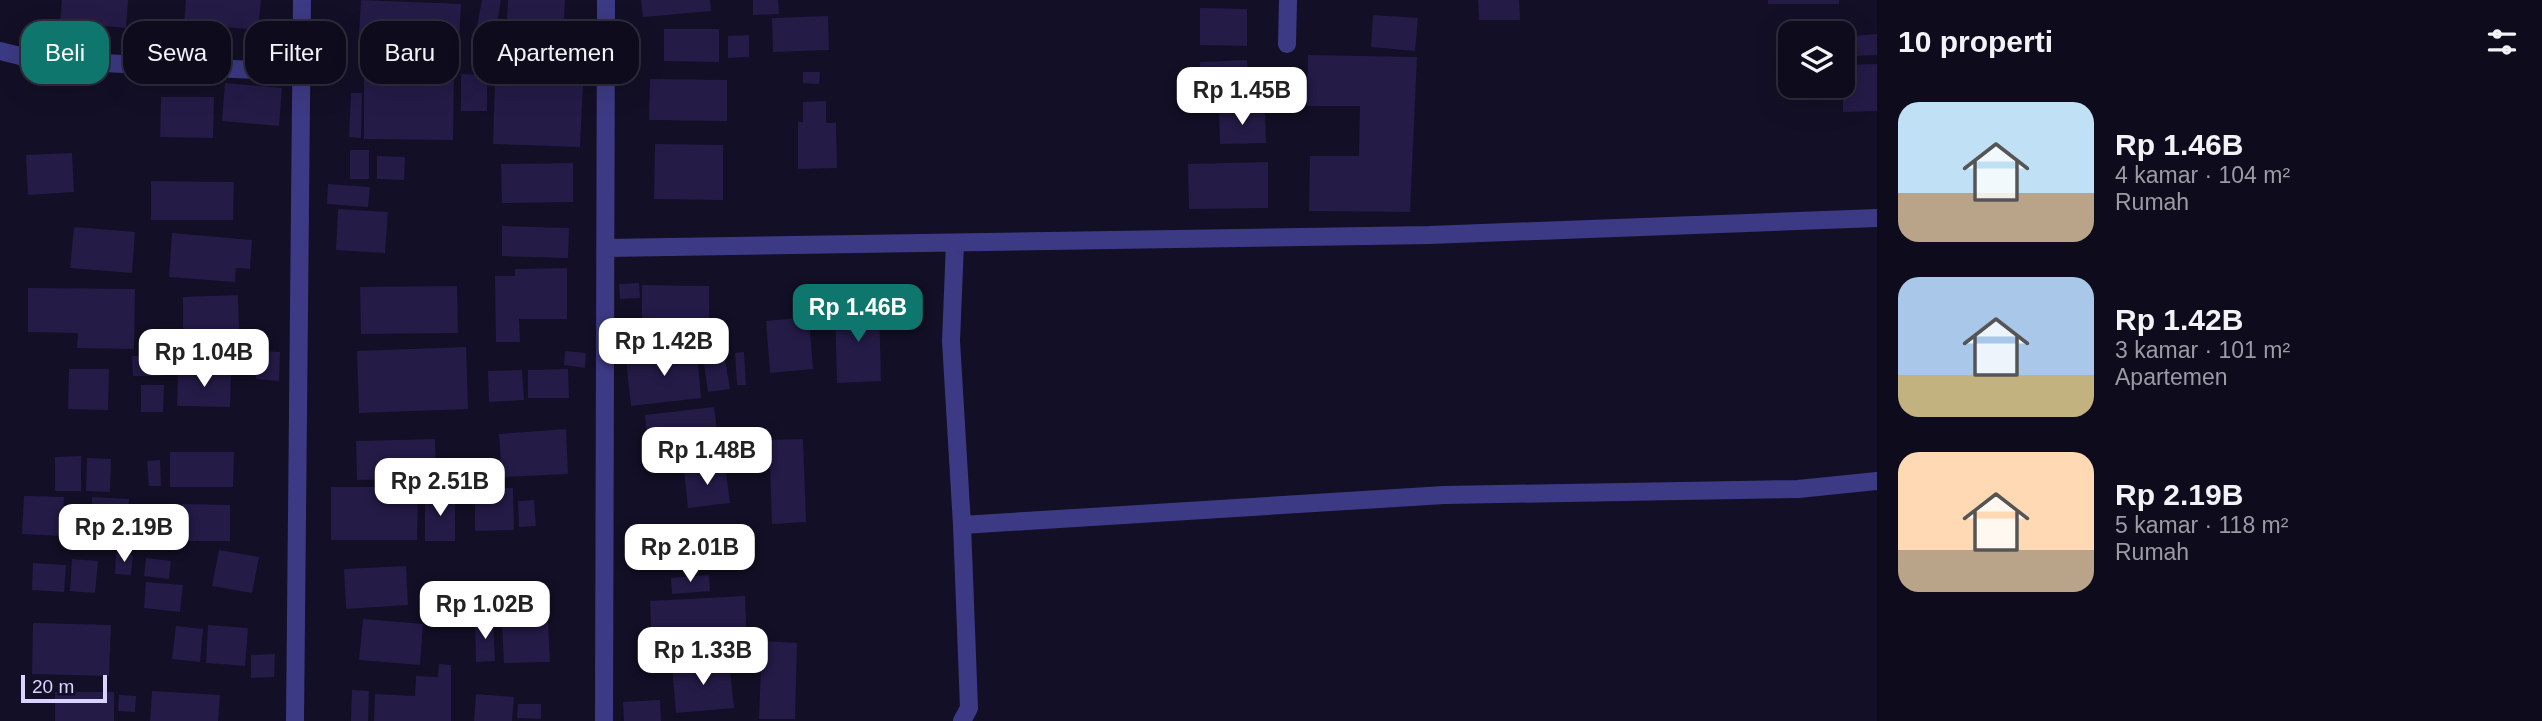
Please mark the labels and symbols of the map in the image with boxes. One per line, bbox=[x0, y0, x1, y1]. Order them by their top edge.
pin: Rp 1.45B bbox=[1170, 68, 1314, 127]
pin: Rp 1.46B bbox=[786, 284, 930, 344]
pin: Rp 1.42B bbox=[592, 318, 736, 378]
pin: Rp 1.04B bbox=[132, 330, 276, 389]
pin: Rp 1.48B bbox=[635, 428, 779, 487]
pin: Rp 2.51B bbox=[368, 458, 512, 518]
pin: Rp 2.19B bbox=[52, 504, 196, 564]
pin: Rp 2.01B bbox=[618, 524, 762, 584]
pin: Rp 1.02B bbox=[413, 582, 557, 641]
pin: Rp 1.33B bbox=[631, 628, 775, 687]
scale bar bbox=[21, 672, 107, 704]

